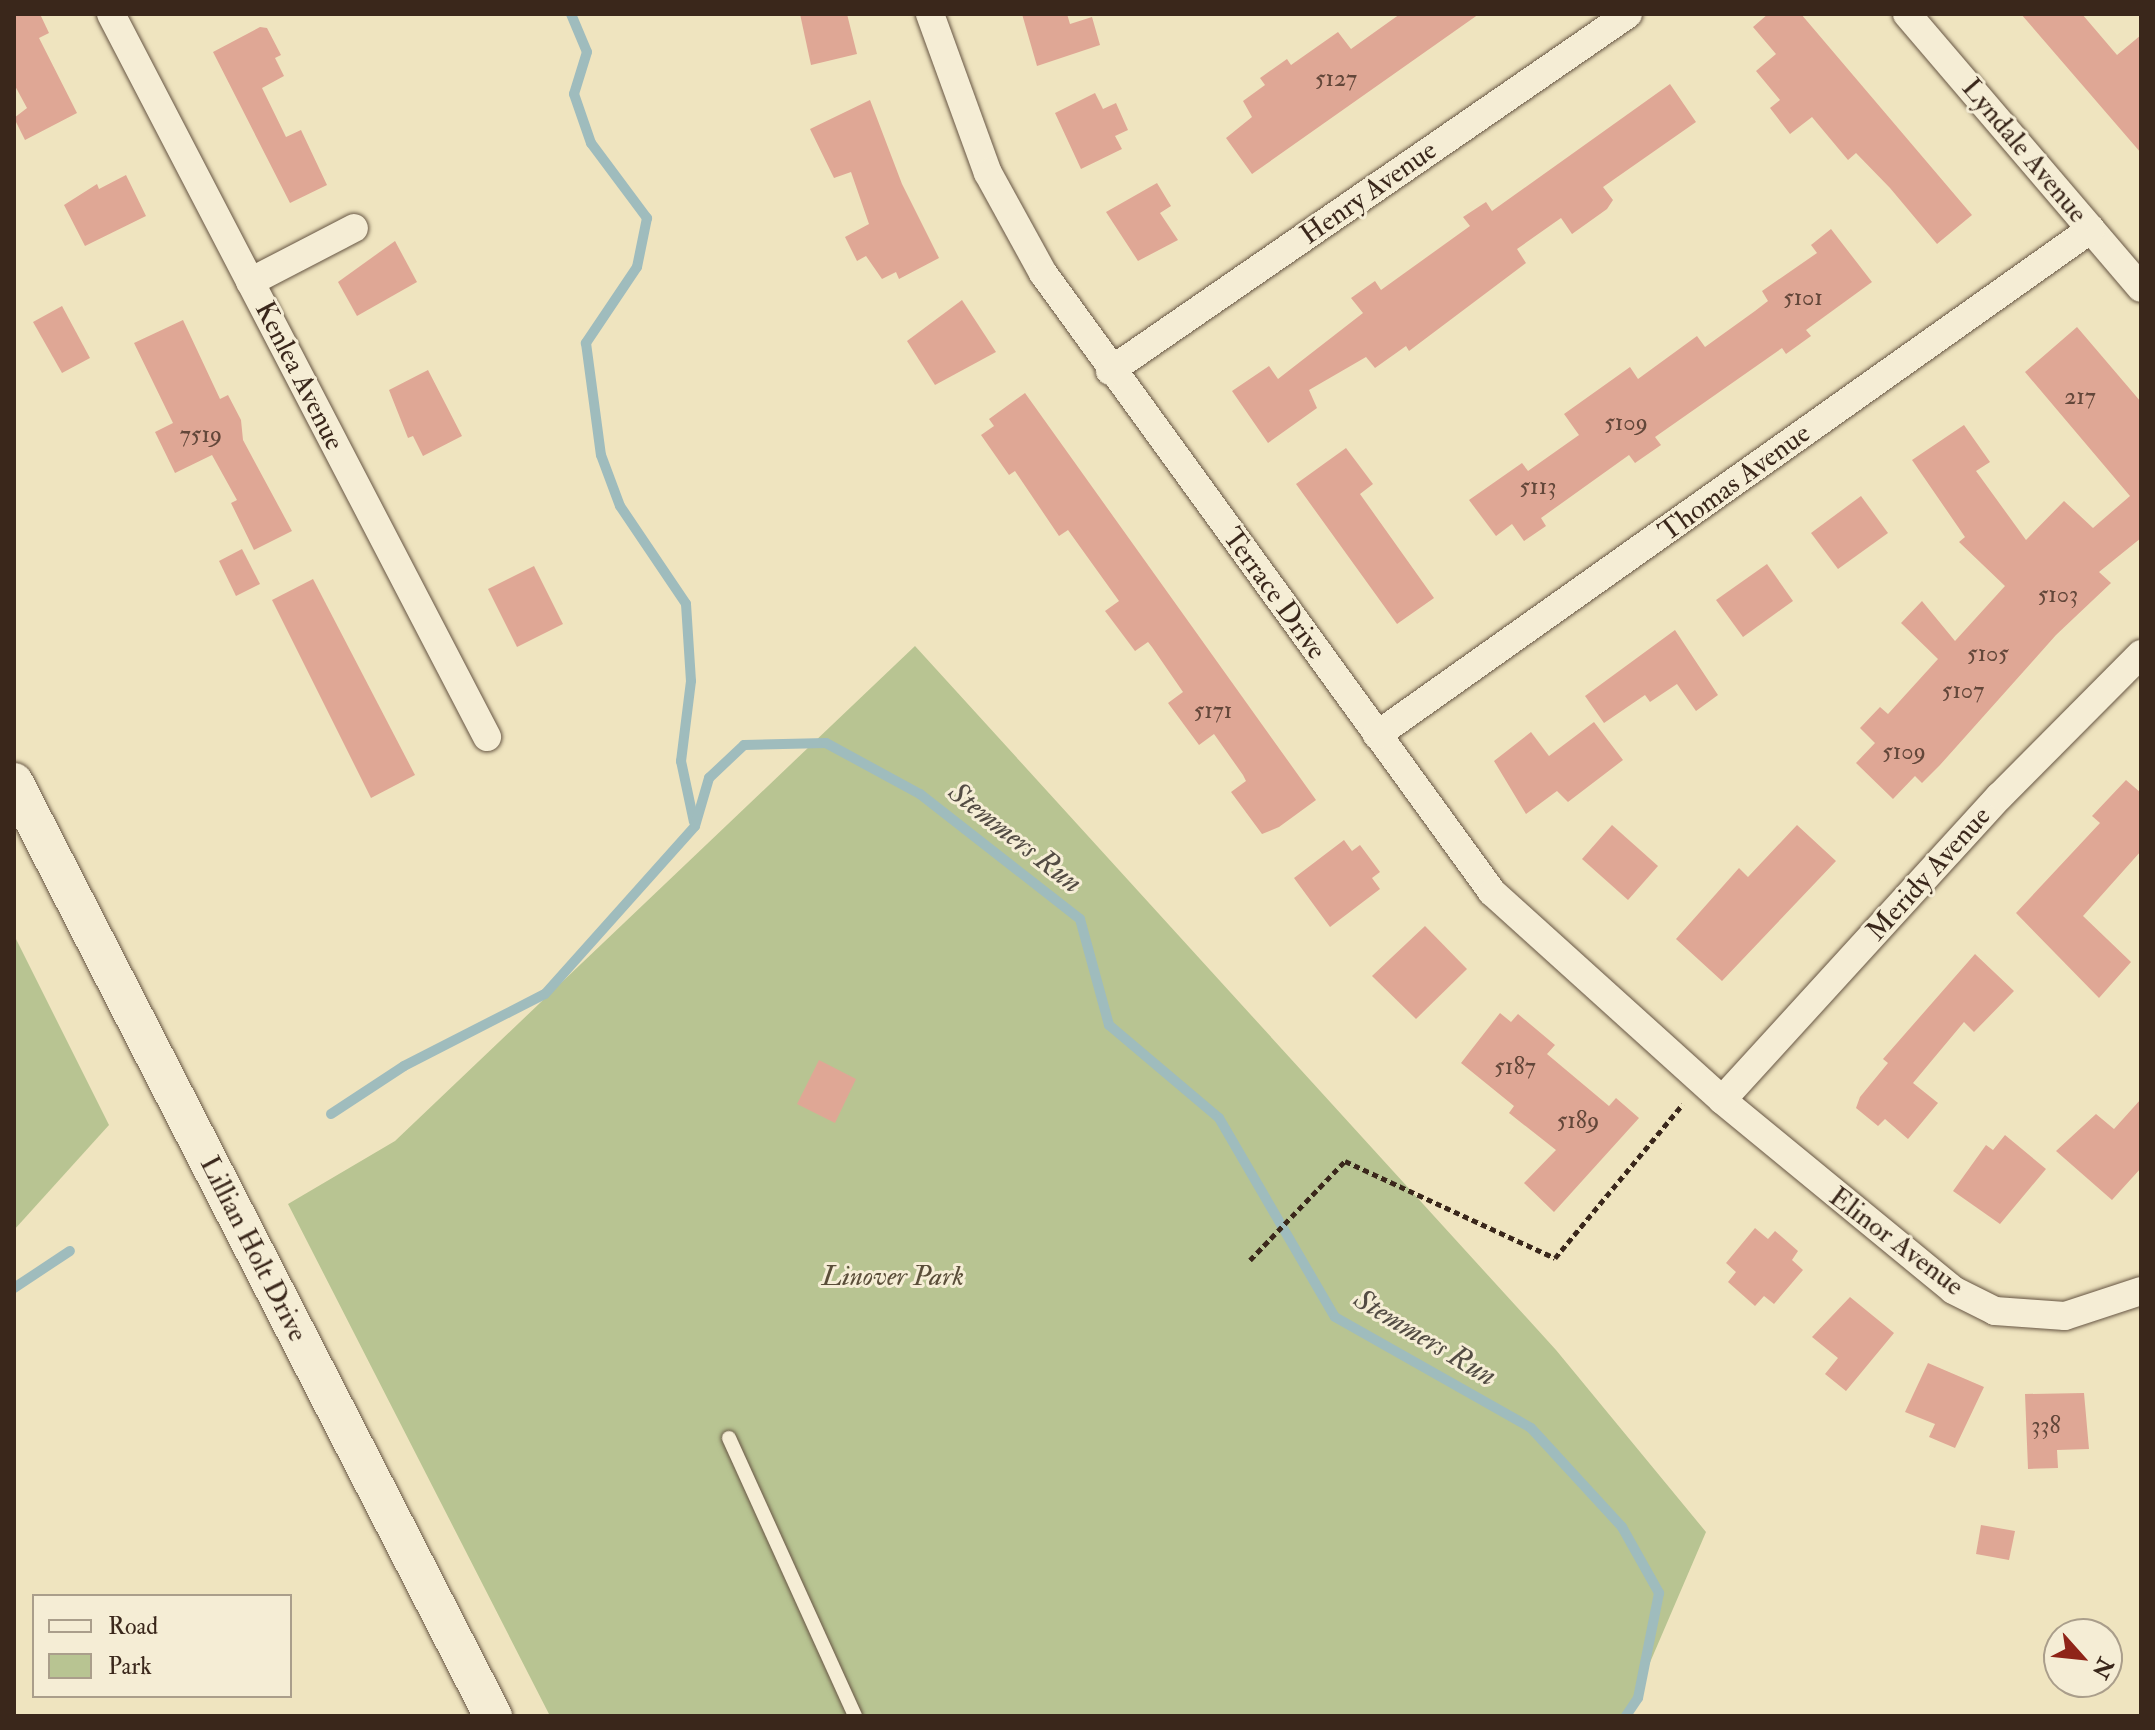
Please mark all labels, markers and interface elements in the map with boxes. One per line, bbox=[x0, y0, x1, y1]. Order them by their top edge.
house number: 5127 bbox=[1315, 65, 1357, 93]
street label: Lyndale Avenue bbox=[1954, 72, 2094, 230]
street label: Henry Avenue bbox=[1294, 134, 1444, 252]
house number: 5101 bbox=[1783, 284, 1823, 312]
street label: Kenlea Avenue bbox=[247, 296, 351, 456]
house number: 217 bbox=[2064, 383, 2096, 411]
house number: 5109 bbox=[1604, 409, 1648, 437]
street label: Thomas Avenue bbox=[1653, 417, 1817, 549]
house number: 7519 bbox=[180, 421, 222, 449]
house number: 5113 bbox=[1520, 473, 1556, 501]
street label: Terrace Drive bbox=[1215, 522, 1333, 666]
house number: 5103 bbox=[2038, 581, 2078, 609]
house number: 5105 bbox=[1967, 640, 2009, 668]
house number: 5107 bbox=[1942, 677, 1984, 705]
house number: 5171 bbox=[1194, 697, 1232, 725]
house number: 5109 bbox=[1882, 738, 1926, 766]
water label: Stemmers Run bbox=[941, 775, 1089, 901]
street label: Meridy Avenue bbox=[1860, 800, 1998, 948]
house number: 5187 bbox=[1494, 1053, 1536, 1081]
house number: 5189 bbox=[1557, 1107, 1599, 1135]
street label: Lillian Holt Drive bbox=[192, 1151, 314, 1347]
street label: Elinor Avenue bbox=[1822, 1180, 1970, 1304]
park label: Linover Park bbox=[822, 1260, 964, 1294]
water label: Stemmers Run bbox=[1347, 1281, 1503, 1395]
house number: 338 bbox=[2031, 1412, 2061, 1440]
legend bbox=[32, 1594, 292, 1698]
text: Road bbox=[108, 1611, 158, 1642]
north arrow bbox=[2043, 1618, 2123, 1698]
text: Park bbox=[108, 1651, 152, 1682]
text: N bbox=[2086, 1653, 2120, 1683]

